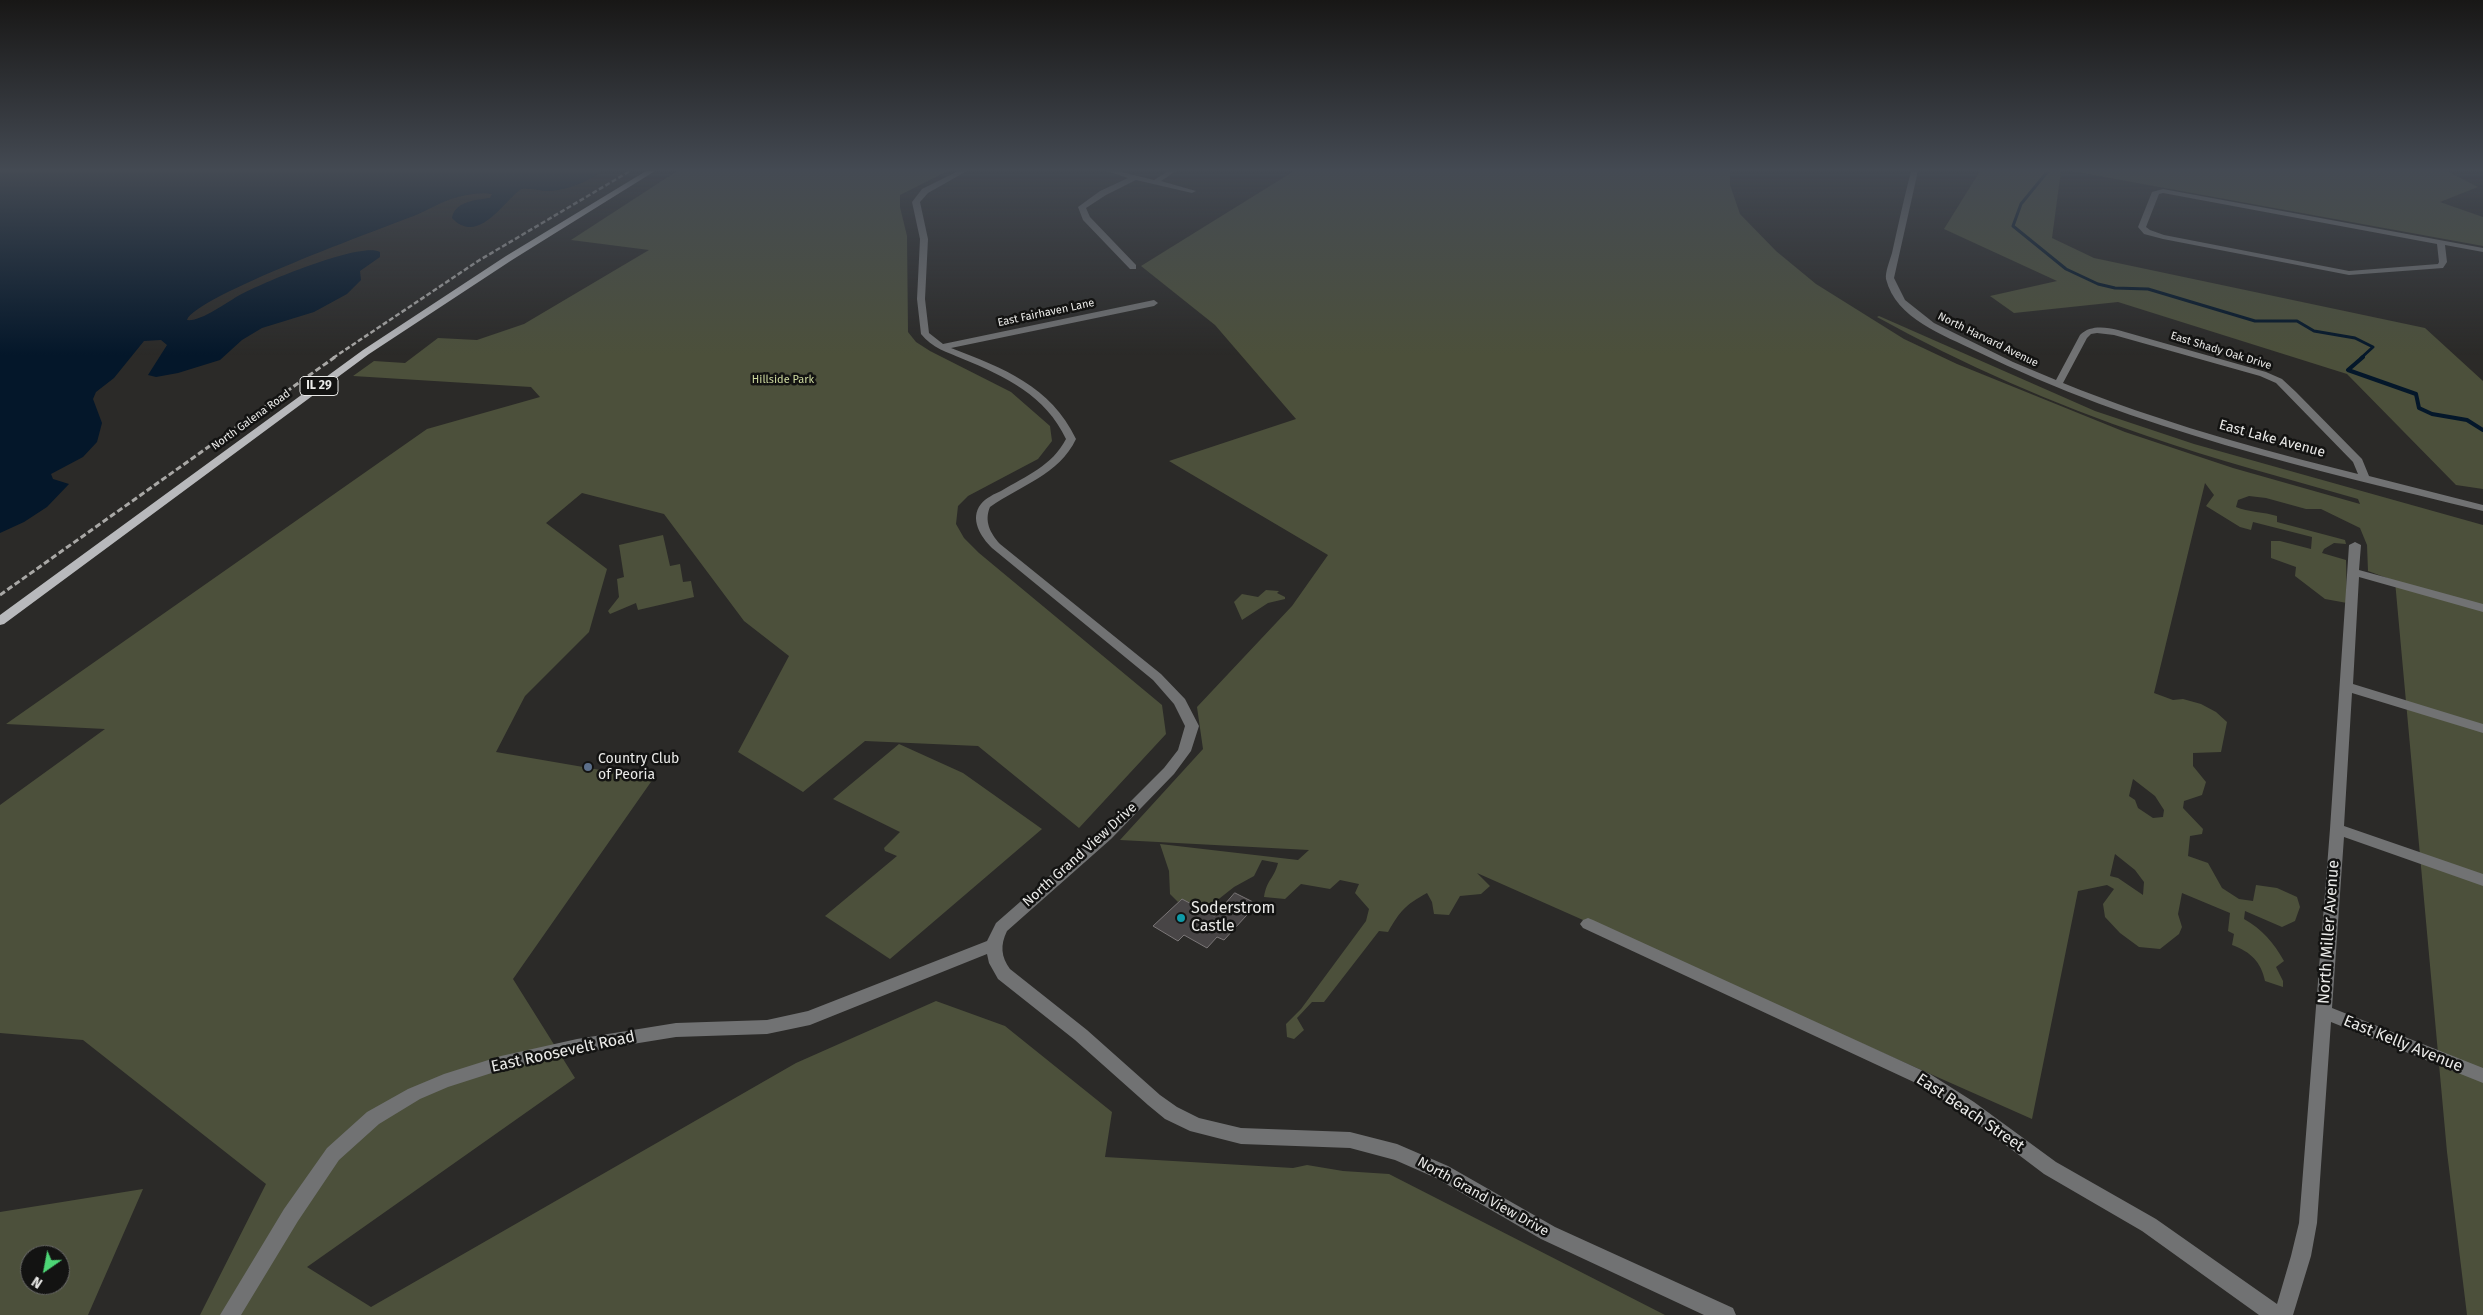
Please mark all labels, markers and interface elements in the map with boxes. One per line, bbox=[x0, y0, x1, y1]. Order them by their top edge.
street label: East Fairhaven Lane bbox=[996, 296, 1096, 330]
street label: North Harvard Avenue bbox=[1936, 310, 2040, 370]
street label: East Shady Oak Drive bbox=[2169, 329, 2273, 373]
park label: Hillside Park bbox=[752, 373, 814, 387]
road number: IL 29 bbox=[300, 376, 338, 396]
street label: North Galena Road bbox=[209, 387, 293, 453]
street label: East Lake Avenue bbox=[2217, 417, 2327, 461]
place label: Country Club of Peoria bbox=[598, 751, 679, 784]
marker: Country Club of Peoria bbox=[582, 761, 594, 773]
street label: North Grand View Drive bbox=[1019, 799, 1141, 911]
street label: North Miller Avenue bbox=[2314, 859, 2344, 1005]
place label: Soderstrom Castle bbox=[1191, 899, 1275, 937]
marker: Soderstrom Castle bbox=[1175, 912, 1187, 924]
street label: East Kelly Avenue bbox=[2341, 1011, 2465, 1077]
street label: East Roosevelt Road bbox=[489, 1027, 637, 1077]
street label: East Beach Street bbox=[1912, 1070, 2028, 1156]
street label: North Grand View Drive bbox=[1414, 1154, 1552, 1240]
north arrow bbox=[20, 1245, 70, 1295]
text: N bbox=[29, 1273, 46, 1292]

